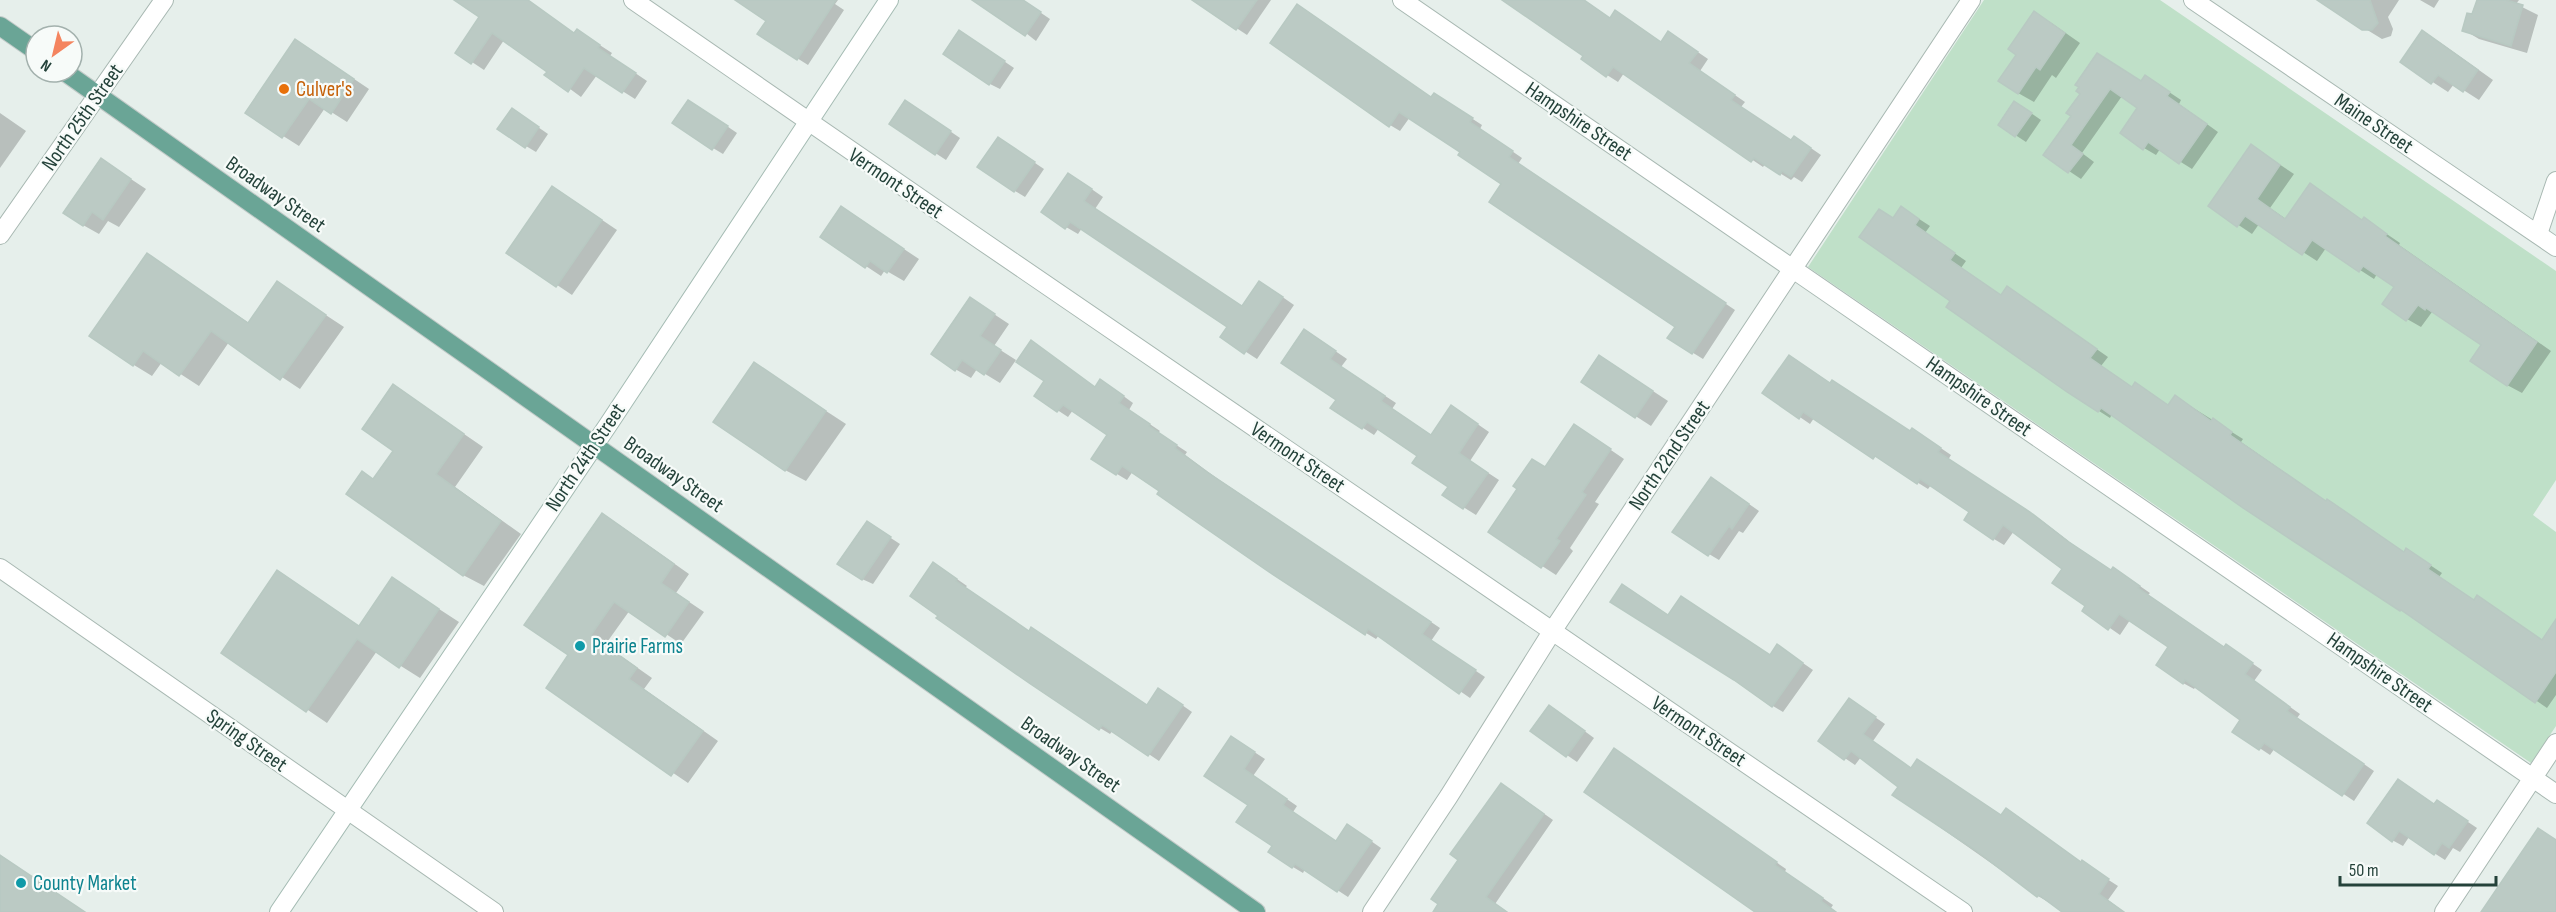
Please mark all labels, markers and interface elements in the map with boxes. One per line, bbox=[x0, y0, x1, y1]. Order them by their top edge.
north arrow bbox=[24, 24, 84, 84]
street label: North 25th Street bbox=[36, 59, 128, 175]
place label: Culver's bbox=[296, 77, 352, 102]
street label: Hampshire Street bbox=[1521, 77, 1637, 166]
marker: Culver's bbox=[277, 82, 291, 96]
street label: Maine Street bbox=[2330, 88, 2418, 159]
street label: Vermont Street bbox=[844, 143, 948, 224]
street label: Broadway Street bbox=[221, 151, 330, 238]
street label: Hampshire Street bbox=[1921, 351, 2036, 442]
street label: North 22nd Street bbox=[1624, 396, 1715, 515]
street label: North 24th Street bbox=[540, 399, 631, 516]
street label: Vermont Street bbox=[1246, 417, 1350, 498]
street label: Broadway Street bbox=[619, 431, 728, 518]
street label: Hampshire Street bbox=[2322, 627, 2437, 718]
place label: Prairie Farms bbox=[592, 634, 683, 659]
marker: Prairie Farms bbox=[573, 639, 587, 653]
street label: Vermont Street bbox=[1647, 691, 1751, 772]
street label: Spring Street bbox=[202, 704, 292, 777]
street label: Broadway Street bbox=[1016, 711, 1125, 798]
scale bar bbox=[2340, 849, 2496, 887]
text: 50 m bbox=[2349, 860, 2379, 881]
place label: County Market bbox=[33, 871, 137, 896]
marker: County Market bbox=[14, 876, 28, 890]

